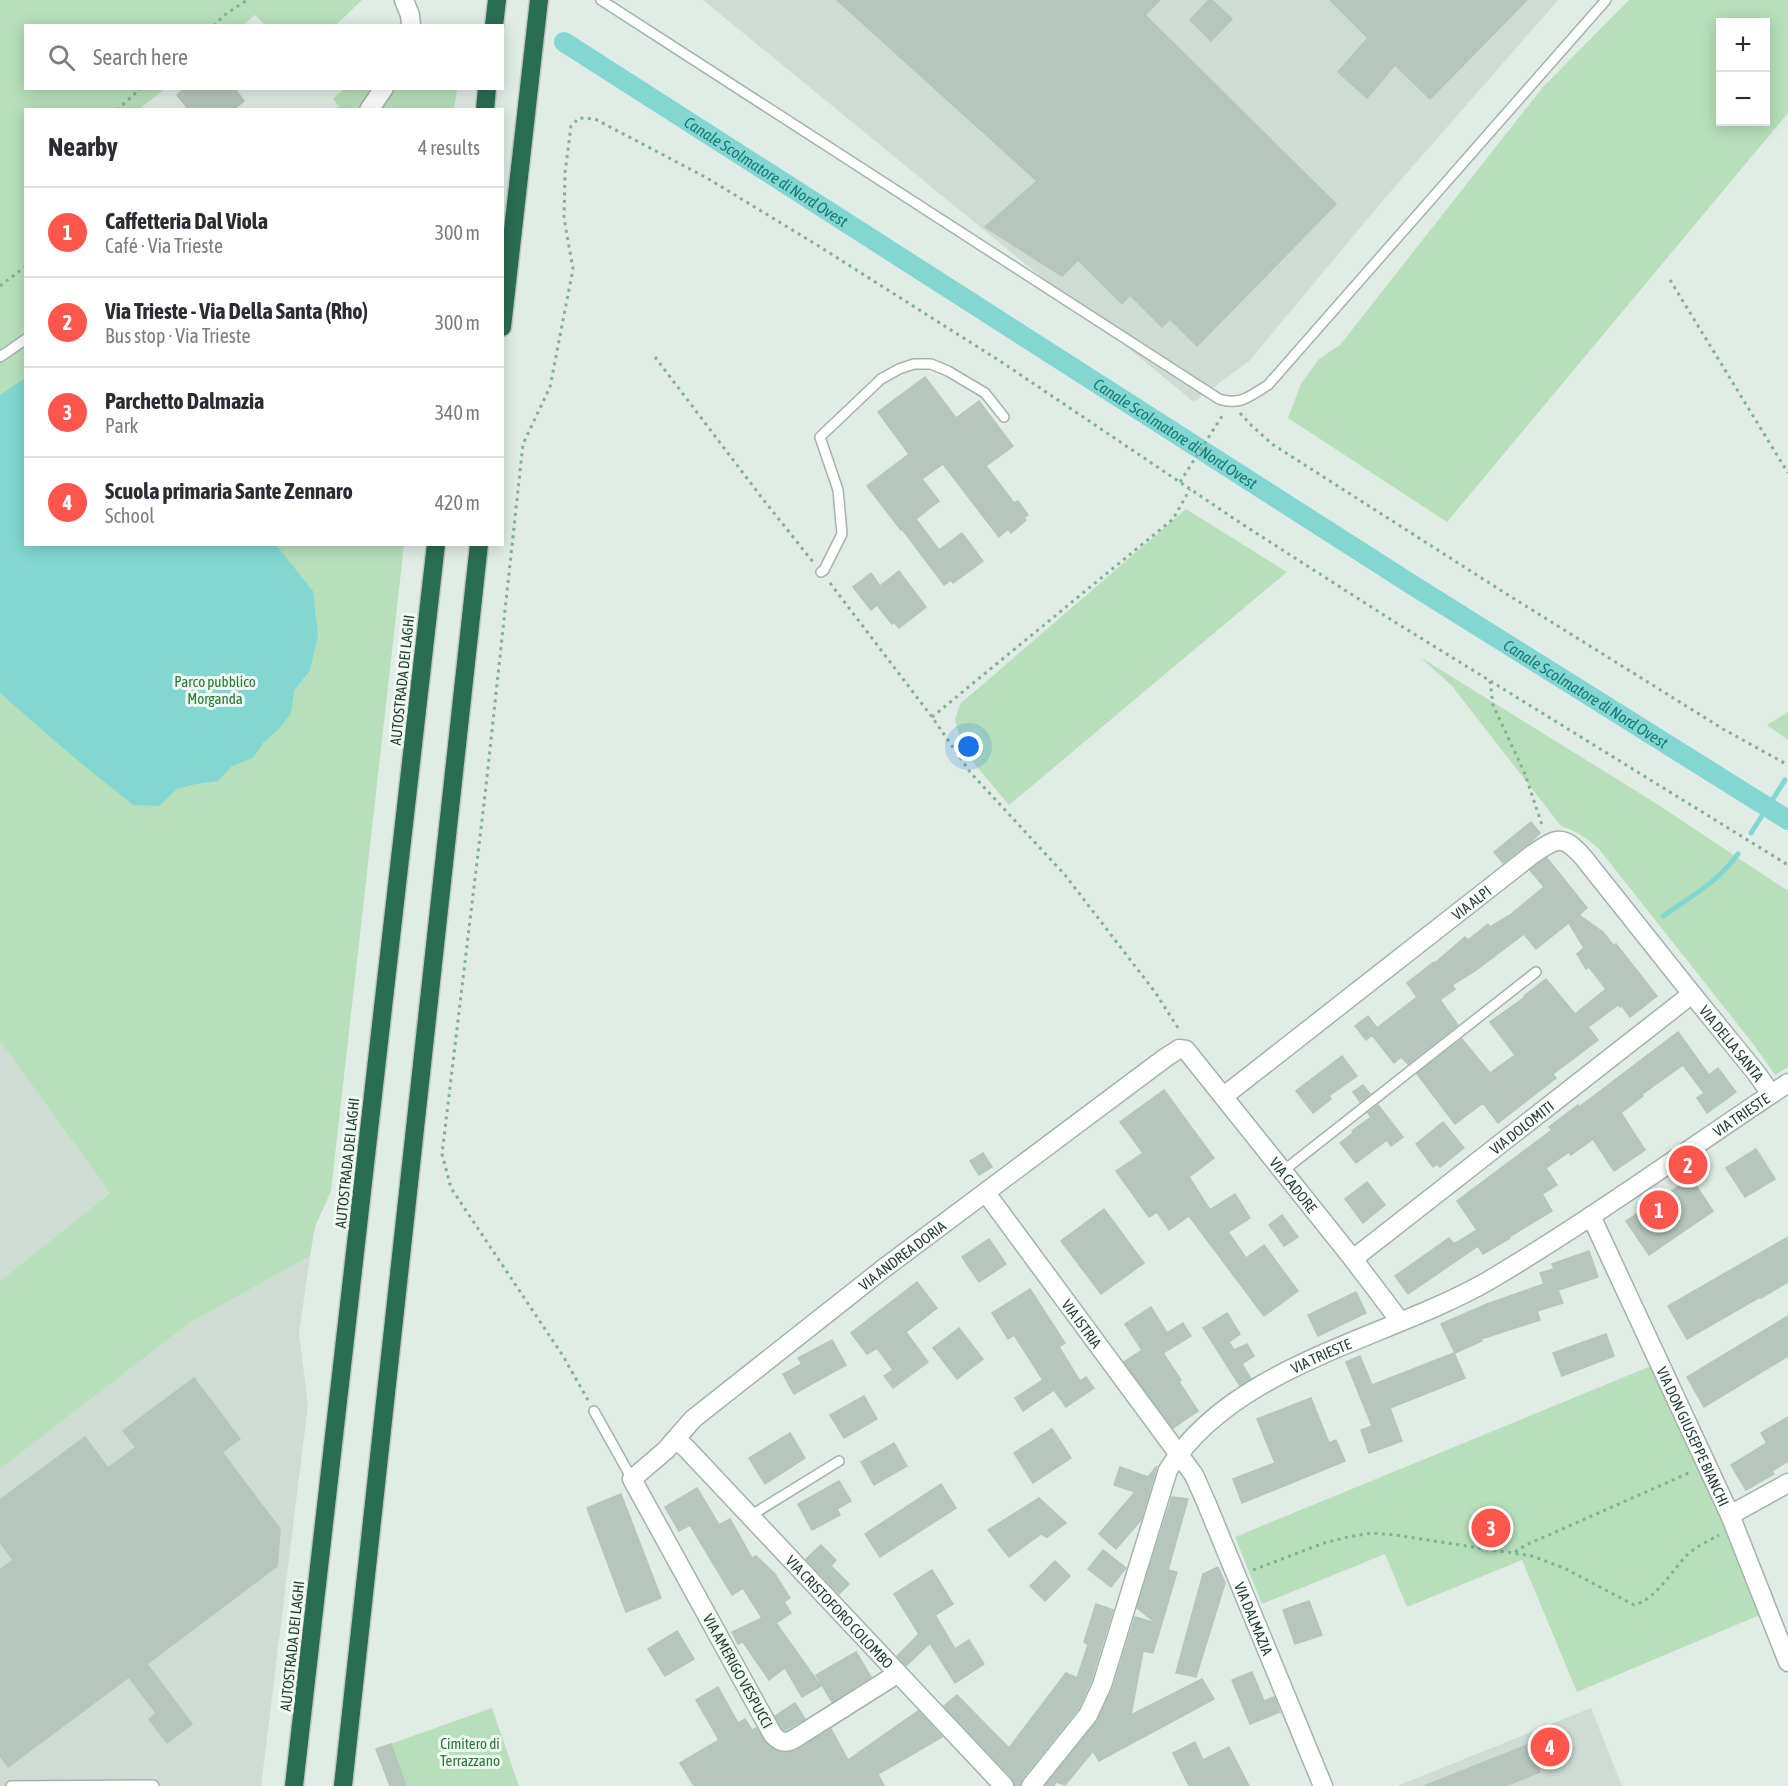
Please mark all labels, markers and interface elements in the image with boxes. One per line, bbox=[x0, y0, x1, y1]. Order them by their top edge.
map controls bbox=[1716, 18, 1770, 126]
button: + bbox=[1716, 18, 1770, 72]
search box bbox=[24, 24, 504, 90]
icon: search bbox=[45, 41, 78, 74]
text: Search here bbox=[93, 44, 188, 70]
button: − bbox=[1716, 72, 1770, 126]
water label: Canale Scolmatore di Nord Ovest bbox=[681, 112, 851, 230]
text: Nearby bbox=[48, 132, 118, 162]
text: 4 results bbox=[418, 136, 480, 159]
text: Caffetteria Dal Viola bbox=[105, 208, 268, 234]
text: 1 bbox=[63, 221, 72, 244]
text: 300 m bbox=[435, 221, 480, 244]
text: Café · Via Trieste bbox=[105, 234, 223, 257]
text: Via Trieste - Via Della Santa (Rho) bbox=[105, 298, 368, 324]
text: 2 bbox=[63, 311, 72, 334]
text: 300 m bbox=[435, 311, 480, 334]
text: Bus stop · Via Trieste bbox=[105, 324, 251, 347]
water label: Canale Scolmatore di Nord Ovest bbox=[1090, 374, 1261, 492]
text: Parchetto Dalmazia bbox=[105, 388, 264, 414]
text: 3 bbox=[63, 401, 72, 424]
text: 340 m bbox=[435, 401, 480, 424]
text: Park bbox=[105, 414, 138, 437]
text: Scuola primaria Sante Zennaro bbox=[105, 478, 353, 504]
text: 4 bbox=[63, 491, 72, 514]
text: 420 m bbox=[435, 491, 480, 514]
text: School bbox=[105, 504, 155, 527]
street label: AUTOSTRADA DEI LAGHI bbox=[387, 614, 417, 746]
water label: Canale Scolmatore di Nord Ovest bbox=[1501, 635, 1672, 752]
park label: Parco pubblico Morganda bbox=[174, 673, 256, 707]
your location bbox=[954, 732, 983, 761]
street label: VIA ALPI bbox=[1448, 882, 1494, 923]
street label: VIA DELLA SANTA bbox=[1696, 1002, 1768, 1085]
street label: VIA TRIESTE bbox=[1710, 1089, 1773, 1140]
street label: AUTOSTRADA DEI LAGHI bbox=[332, 1097, 362, 1229]
street label: VIA DOLOMITI bbox=[1486, 1097, 1557, 1157]
pin: 2 bbox=[1668, 1142, 1708, 1188]
street label: VIA CADORE bbox=[1267, 1154, 1321, 1216]
pin: 1 bbox=[1640, 1188, 1678, 1232]
street label: VIA ANDREA DORIA bbox=[855, 1216, 949, 1293]
street label: VIA ISTRIA bbox=[1059, 1296, 1106, 1351]
street label: VIA TRIESTE bbox=[1288, 1334, 1354, 1376]
street label: VIA DON GIUSEPPE BIANCHI bbox=[1654, 1364, 1733, 1509]
pin: 3 bbox=[1472, 1506, 1510, 1550]
street label: VIA CRISTOFORO COLOMBO bbox=[783, 1552, 897, 1672]
street label: VIA DALMAZIA bbox=[1231, 1579, 1277, 1658]
street label: AUTOSTRADA DEI LAGHI bbox=[277, 1580, 307, 1712]
street label: VIA AMERIGO VESPUCCI bbox=[700, 1611, 776, 1731]
pin: 4 bbox=[1530, 1724, 1570, 1770]
park label: Cimitero di Terrazzano bbox=[440, 1735, 500, 1769]

